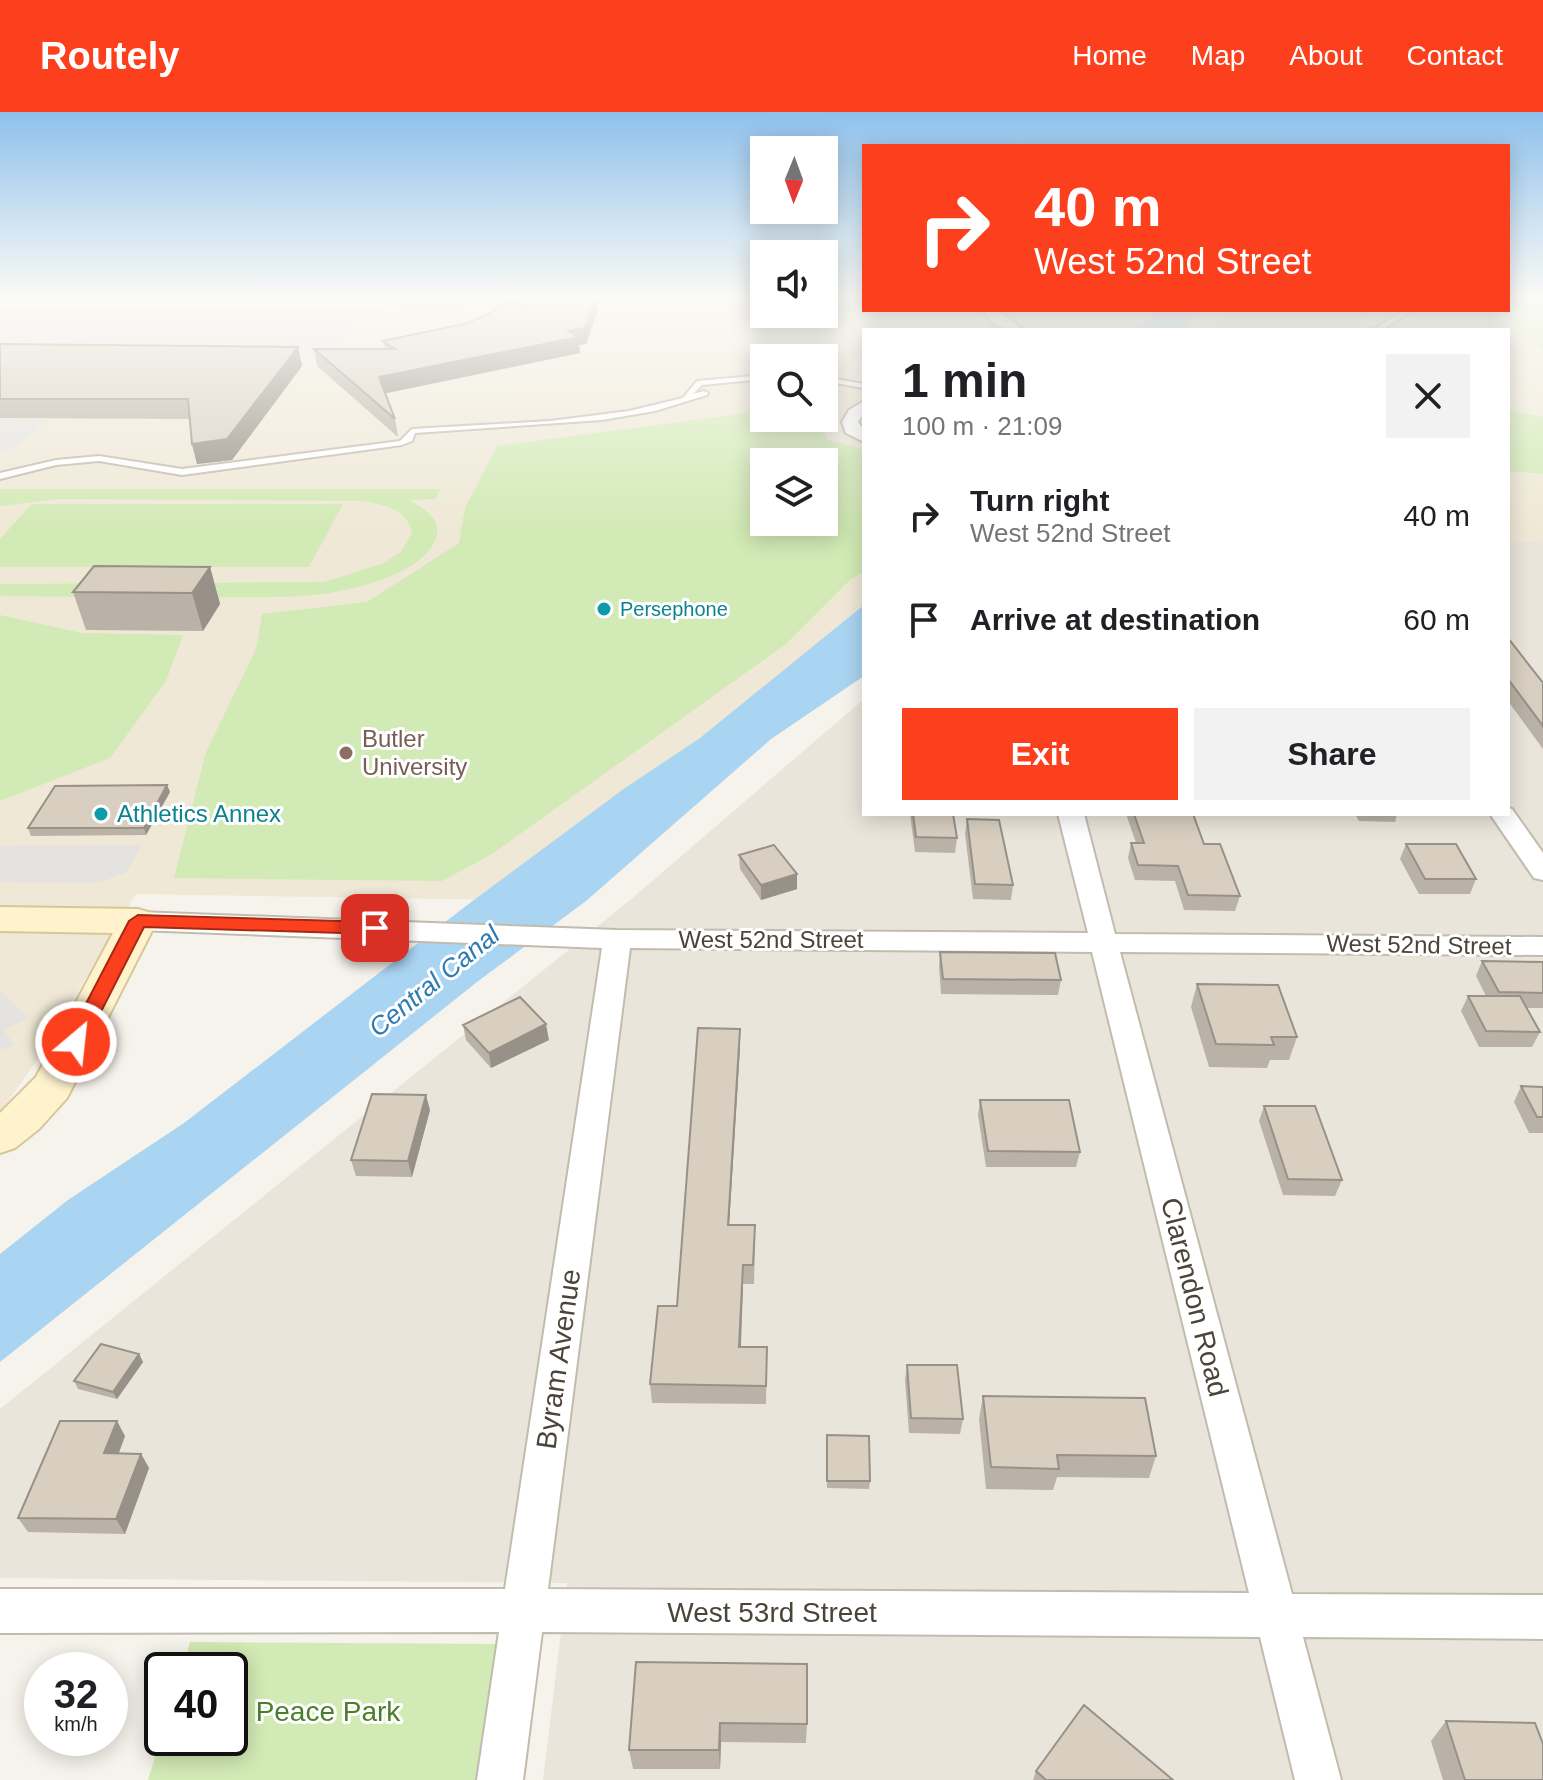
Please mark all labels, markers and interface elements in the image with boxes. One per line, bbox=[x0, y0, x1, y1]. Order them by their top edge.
text: Routely bbox=[40, 35, 179, 77]
text: Home bbox=[1072, 40, 1147, 71]
text: Map bbox=[1191, 40, 1245, 71]
text: About bbox=[1289, 40, 1363, 71]
text: Contact bbox=[1407, 40, 1503, 71]
north arrow bbox=[750, 136, 838, 224]
map controls bbox=[750, 136, 838, 536]
text: 40 m bbox=[1034, 175, 1162, 238]
icon: right bbox=[902, 176, 1006, 280]
button: sound bbox=[750, 240, 838, 328]
text: West 52nd Street bbox=[1034, 241, 1312, 282]
button: search bbox=[750, 344, 838, 432]
text: 1 min bbox=[902, 354, 1027, 407]
button: close bbox=[1386, 354, 1470, 438]
text: 100 m · 21:09 bbox=[902, 411, 1062, 441]
button: layers bbox=[750, 448, 838, 536]
text: Turn right bbox=[970, 484, 1109, 517]
icon: right bbox=[902, 494, 946, 538]
text: 40 m bbox=[1403, 499, 1470, 532]
text: West 52nd Street bbox=[970, 518, 1170, 548]
place label: Persephone bbox=[620, 598, 728, 620]
icon: arrive bbox=[902, 598, 946, 642]
marker: Persephone bbox=[595, 600, 613, 618]
text: Arrive at destination bbox=[970, 603, 1260, 636]
text: 60 m bbox=[1403, 603, 1470, 636]
button: Exit bbox=[902, 708, 1178, 800]
button: Share bbox=[1194, 708, 1470, 800]
place label: Butler University bbox=[362, 725, 467, 780]
marker: Butler University bbox=[337, 744, 355, 762]
place label: Athletics Annex bbox=[117, 800, 281, 827]
marker: Athletics Annex bbox=[92, 805, 110, 823]
pin bbox=[341, 894, 409, 962]
icon: arrive bbox=[353, 906, 397, 950]
water label: Central Canal bbox=[363, 919, 506, 1043]
street label: West 52nd Street bbox=[679, 926, 864, 953]
street label: West 52nd Street bbox=[1326, 929, 1512, 960]
position arrow bbox=[34, 1000, 118, 1084]
street label: Clarendon Road bbox=[1155, 1194, 1234, 1400]
street label: Byram Avenue bbox=[531, 1267, 586, 1451]
street label: West 53rd Street bbox=[667, 1597, 877, 1628]
speed limit sign: 40 bbox=[144, 1652, 248, 1756]
text: 32 bbox=[54, 1672, 98, 1716]
park label: Peace Park bbox=[256, 1696, 401, 1727]
text: km/h bbox=[54, 1713, 98, 1735]

